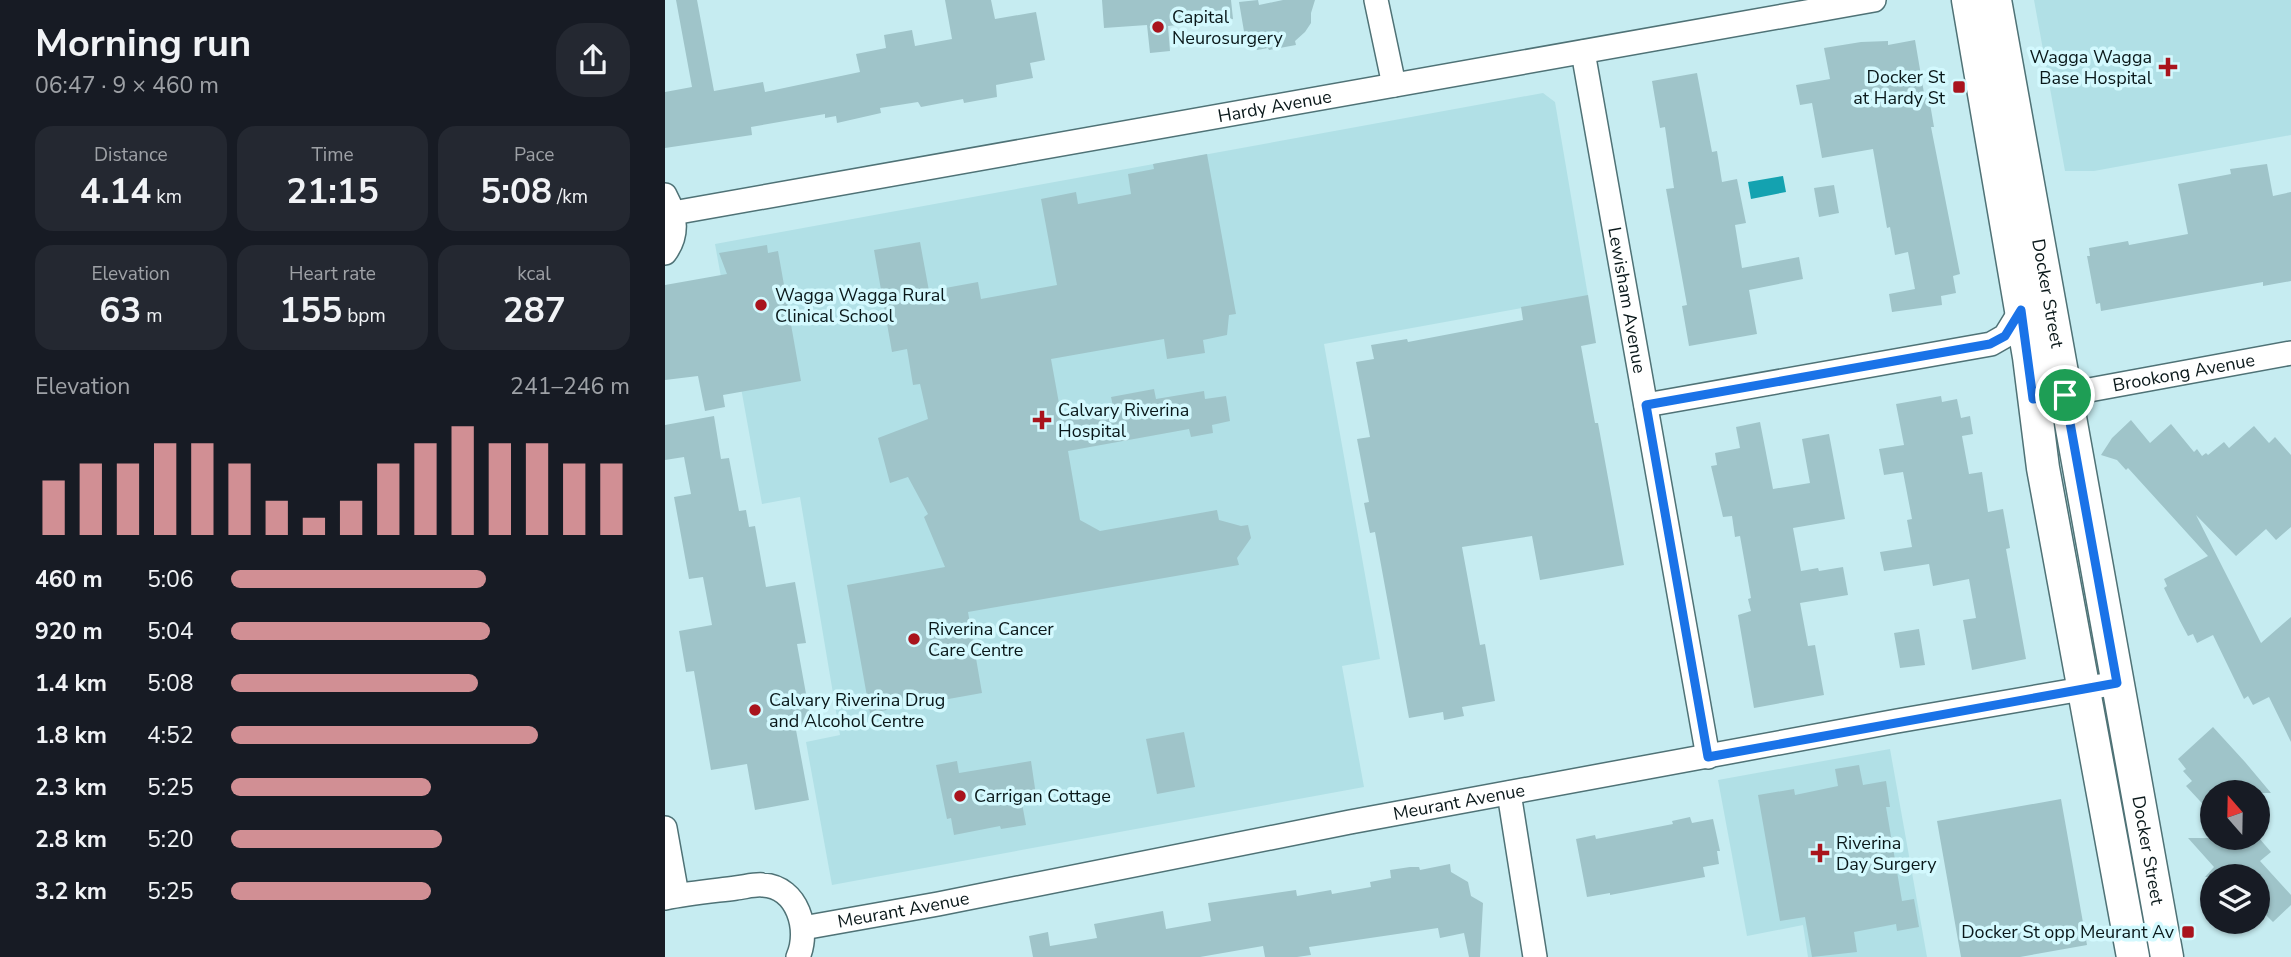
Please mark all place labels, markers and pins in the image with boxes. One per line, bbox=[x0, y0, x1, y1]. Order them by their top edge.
place label: Capital Neurosurgery bbox=[1172, 5, 1284, 50]
marker: Capital Neurosurgery bbox=[1150, 19, 1166, 35]
place label: Wagga Wagga Base Hospital bbox=[2029, 45, 2153, 90]
marker: Wagga Wagga Base Hospital bbox=[2158, 57, 2178, 77]
place label: Docker St at Hardy St bbox=[1853, 65, 1946, 110]
marker: Docker St at Hardy St bbox=[1951, 79, 1967, 95]
place label: Wagga Wagga Rural Clinical School bbox=[775, 283, 946, 328]
marker: Wagga Wagga Rural Clinical School bbox=[753, 297, 769, 313]
pin bbox=[2035, 365, 2095, 425]
place label: Calvary Riverina Hospital bbox=[1058, 398, 1189, 443]
marker: Calvary Riverina Hospital bbox=[1032, 410, 1052, 430]
place label: Riverina Cancer Care Centre bbox=[928, 617, 1054, 662]
marker: Riverina Cancer Care Centre bbox=[906, 631, 922, 647]
place label: Calvary Riverina Drug and Alcohol Centre bbox=[769, 688, 945, 733]
marker: Calvary Riverina Drug and Alcohol Centre bbox=[747, 702, 763, 718]
place label: Carrigan Cottage bbox=[974, 784, 1111, 808]
marker: Carrigan Cottage bbox=[952, 788, 968, 804]
place label: Riverina Day Surgery bbox=[1836, 831, 1937, 876]
marker: Riverina Day Surgery bbox=[1810, 843, 1830, 863]
place label: Docker St opp Meurant Av bbox=[1961, 920, 2175, 944]
marker: Docker St opp Meurant Av bbox=[2180, 924, 2196, 940]

